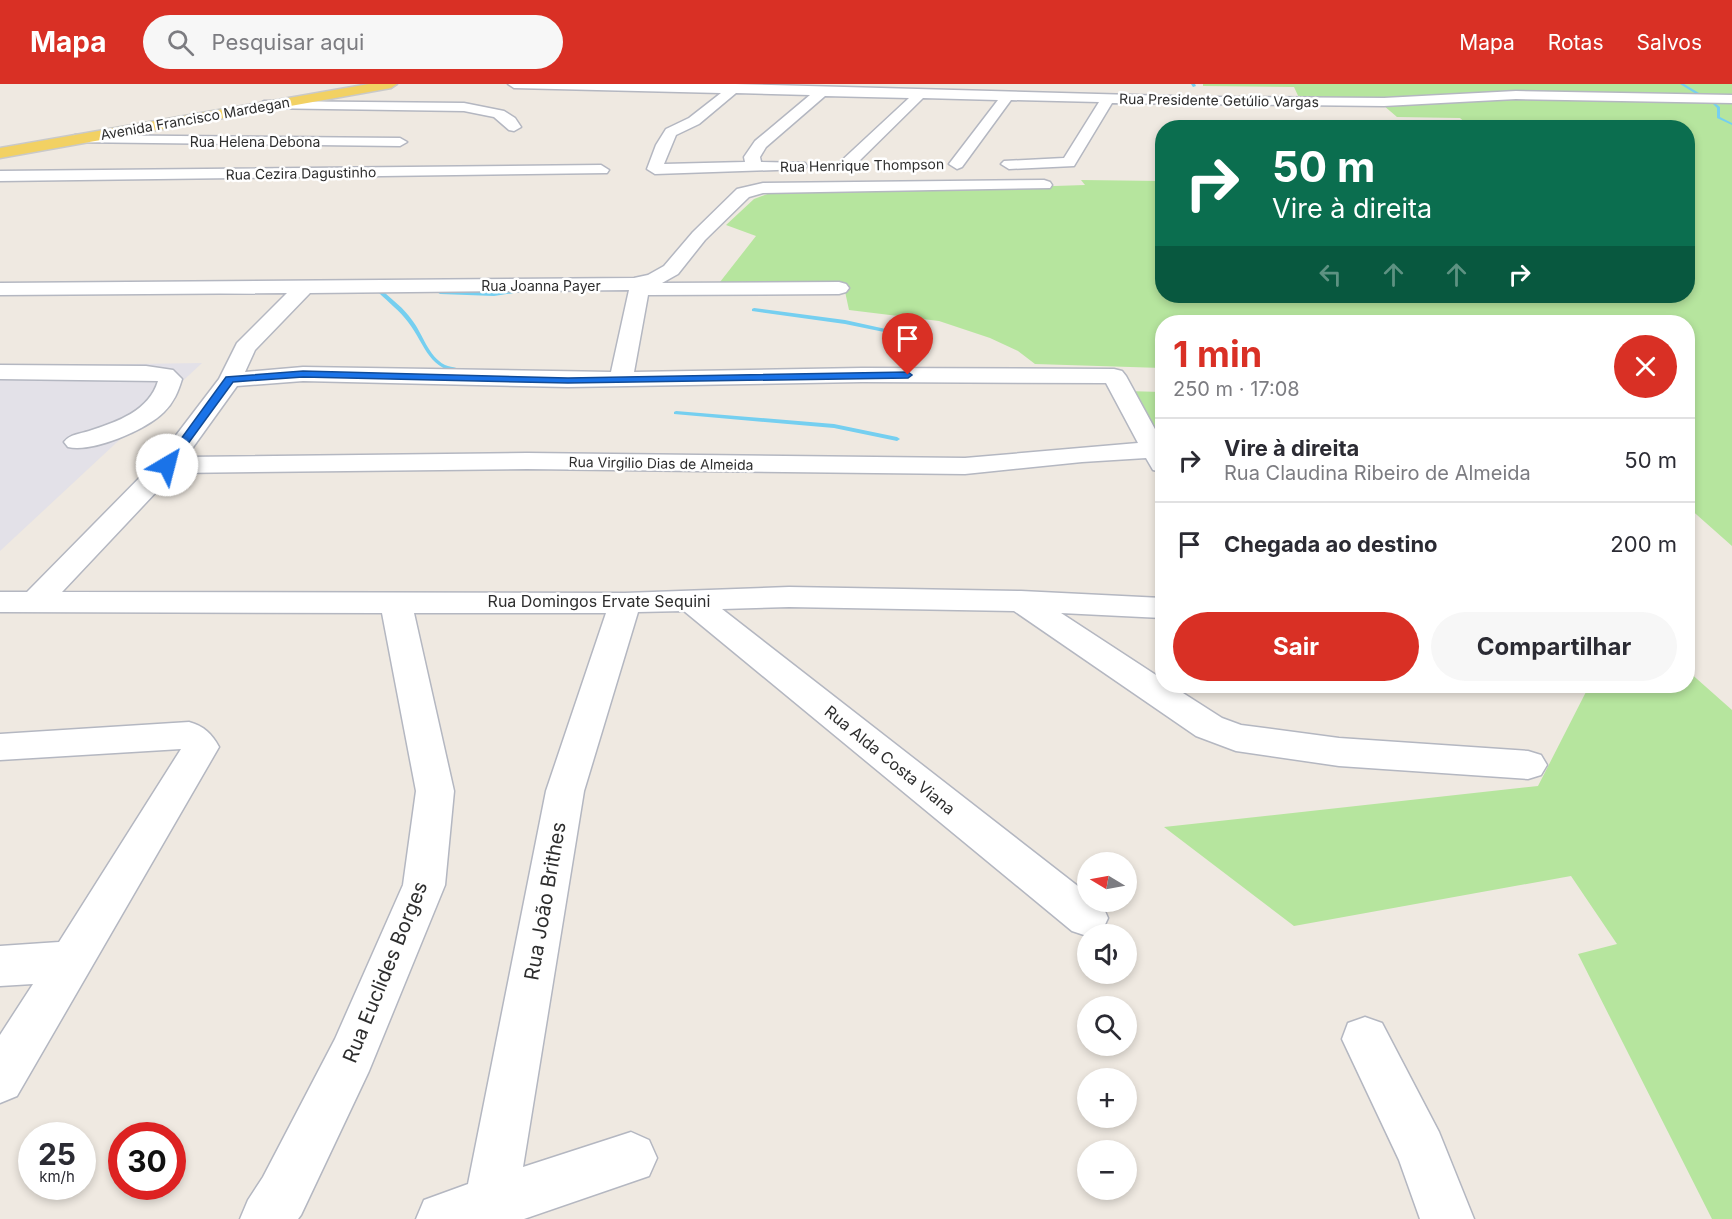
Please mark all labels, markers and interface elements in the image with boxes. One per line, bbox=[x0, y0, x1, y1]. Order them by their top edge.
search box bbox=[143, 15, 563, 69]
text: Mapa bbox=[30, 25, 107, 59]
icon: search bbox=[164, 26, 197, 59]
text: Pesquisar aqui bbox=[212, 29, 364, 55]
text: Mapa bbox=[1459, 30, 1515, 55]
text: Rotas bbox=[1548, 30, 1603, 55]
text: Salvos bbox=[1636, 30, 1702, 55]
street label: Rua Presidente Getúlio Vargas bbox=[1119, 90, 1319, 110]
street label: Avenida Francisco Mardegan bbox=[99, 93, 291, 143]
street label: Rua Helena Debona bbox=[190, 133, 320, 150]
text: 50 m bbox=[1272, 141, 1375, 192]
icon: right bbox=[1173, 144, 1251, 222]
street label: Rua Henrique Thompson bbox=[780, 155, 944, 175]
street label: Rua Cezira Dagustinho bbox=[226, 163, 376, 183]
text: Vire à direita bbox=[1272, 192, 1432, 225]
icon: left bbox=[1314, 258, 1347, 291]
icon: ahead bbox=[1377, 258, 1410, 291]
icon: ahead bbox=[1440, 258, 1473, 291]
icon: right bbox=[1503, 258, 1536, 291]
street label: Rua Joanna Payer bbox=[481, 277, 601, 294]
pin bbox=[882, 313, 933, 375]
icon: arrive bbox=[891, 322, 924, 355]
text: 1 min bbox=[1173, 332, 1262, 376]
button: close bbox=[1614, 335, 1677, 398]
text: 250 m · 17:08 bbox=[1173, 377, 1300, 401]
position arrow bbox=[135, 433, 199, 497]
text: Vire à direita bbox=[1224, 435, 1359, 461]
icon: right bbox=[1173, 444, 1206, 477]
text: 50 m bbox=[1624, 447, 1677, 473]
street label: Rua Virgilio Dias de Almeida bbox=[568, 453, 754, 473]
text: Rua Claudina Ribeiro de Almeida bbox=[1224, 461, 1531, 485]
icon: arrive bbox=[1173, 528, 1206, 561]
text: Chegada ao destino bbox=[1224, 531, 1438, 557]
text: 200 m bbox=[1610, 531, 1677, 557]
street label: Rua Domingos Ervate Sequini bbox=[488, 591, 710, 611]
button: Sair bbox=[1173, 612, 1419, 681]
button: Compartilhar bbox=[1431, 612, 1677, 681]
street label: Rua Alda Costa Viana bbox=[821, 701, 959, 819]
street label: Rua João Brithes bbox=[519, 820, 571, 982]
north arrow bbox=[1077, 852, 1137, 912]
map controls bbox=[1077, 852, 1137, 1200]
street label: Rua Euclides Borges bbox=[338, 878, 432, 1066]
button: sound bbox=[1077, 924, 1137, 984]
button: search bbox=[1077, 996, 1137, 1056]
button: + bbox=[1077, 1068, 1137, 1128]
speed limit sign: 30 bbox=[108, 1122, 186, 1200]
text: 25 bbox=[38, 1136, 76, 1172]
button: − bbox=[1077, 1140, 1137, 1200]
text: km/h bbox=[39, 1167, 75, 1186]

